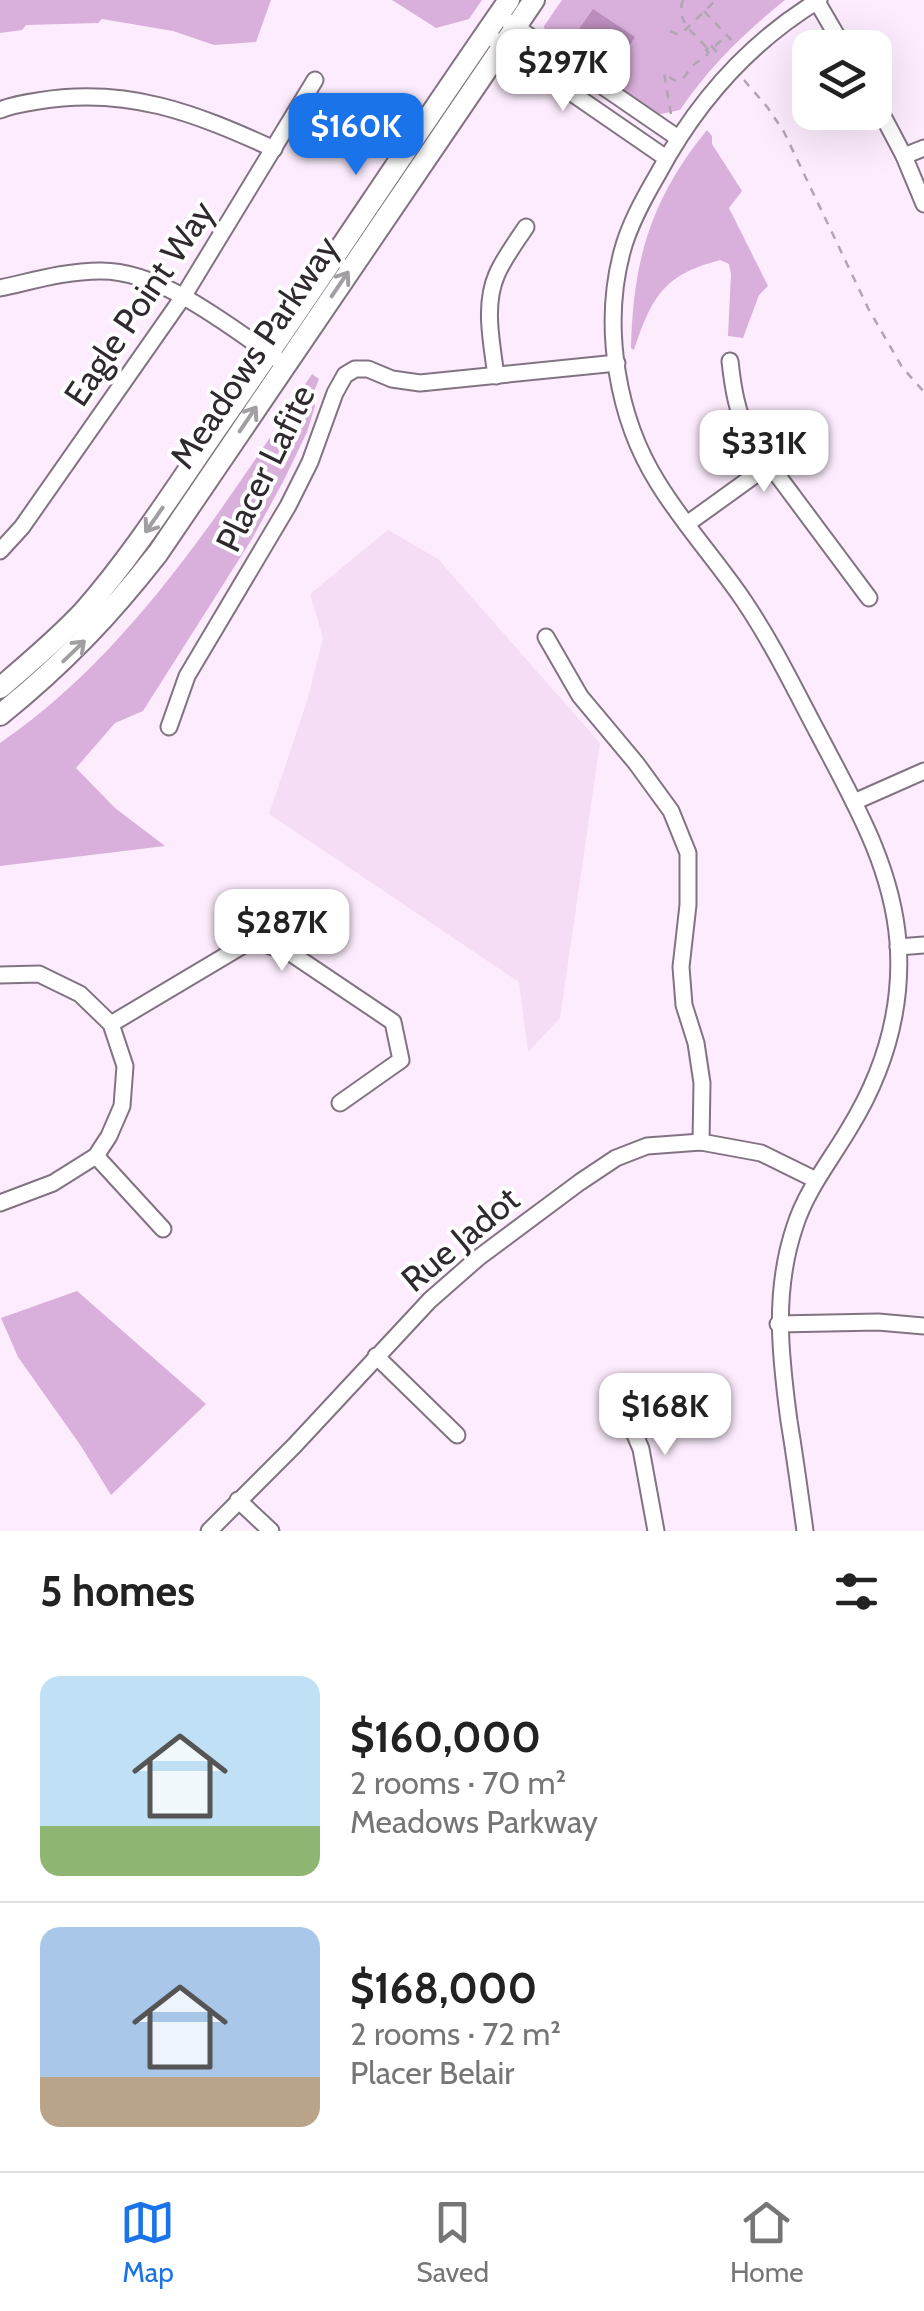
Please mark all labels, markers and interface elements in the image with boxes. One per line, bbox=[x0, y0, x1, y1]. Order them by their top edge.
pin: $297K bbox=[493, 29, 633, 114]
map controls bbox=[792, 30, 892, 130]
button: layers bbox=[792, 30, 892, 130]
text: $297K bbox=[518, 42, 608, 81]
pin: $160K bbox=[286, 93, 426, 178]
text: $160K bbox=[310, 106, 402, 145]
street label: Eagle Point Way bbox=[55, 192, 224, 414]
street label: Meadows Parkway bbox=[160, 227, 348, 476]
one-way arrow bbox=[329, 270, 350, 298]
street label: Placer Lafite bbox=[206, 378, 324, 558]
one-way arrow bbox=[237, 406, 258, 434]
pin: $331K bbox=[694, 410, 834, 495]
text: $331K bbox=[722, 423, 806, 462]
one-way arrow bbox=[144, 505, 165, 533]
one-way arrow bbox=[61, 640, 85, 664]
pin: $287K bbox=[212, 889, 352, 974]
text: $287K bbox=[236, 902, 328, 941]
street label: Rue Jadot bbox=[392, 1177, 528, 1301]
pin: $168K bbox=[595, 1373, 735, 1458]
text: $168K bbox=[621, 1386, 709, 1425]
icon: filters bbox=[829, 1564, 884, 1619]
text: 5 homes bbox=[40, 1565, 195, 1617]
text: $160,000 bbox=[350, 1711, 541, 1763]
icon: home bbox=[120, 1716, 240, 1836]
text: 2 rooms · 70 m² bbox=[350, 1763, 566, 1802]
text: Meadows Parkway bbox=[350, 1802, 598, 1841]
text: $168,000 bbox=[350, 1962, 537, 2014]
icon: home bbox=[120, 1967, 240, 2087]
text: 2 rooms · 72 m² bbox=[350, 2014, 561, 2053]
text: Placer Belair bbox=[350, 2053, 514, 2092]
tab: Map bbox=[120, 2195, 175, 2289]
tab: Saved bbox=[416, 2195, 489, 2289]
tab: Home bbox=[730, 2195, 804, 2289]

